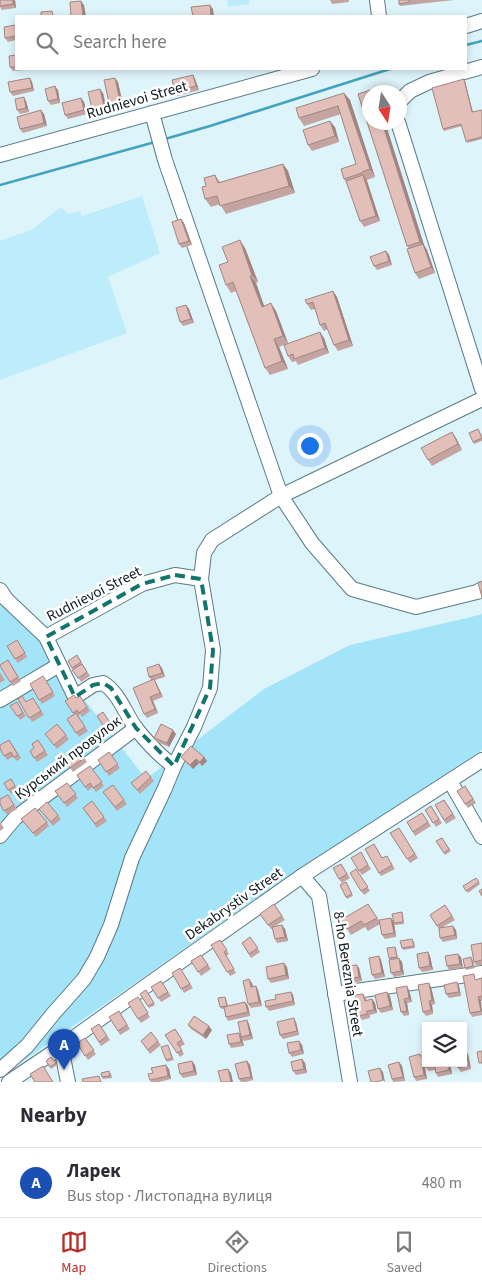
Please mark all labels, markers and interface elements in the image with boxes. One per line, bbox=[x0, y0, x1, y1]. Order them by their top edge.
search box bbox=[15, 15, 467, 70]
icon: search bbox=[33, 29, 61, 57]
text: Search here bbox=[73, 29, 167, 56]
street label: Rudnievoi Street bbox=[84, 76, 190, 124]
north arrow bbox=[362, 85, 407, 130]
your location bbox=[297, 433, 323, 459]
street label: Rudnievoi Street bbox=[43, 561, 145, 627]
street label: Курський провулок bbox=[11, 711, 126, 805]
street label: Dekabrystiv Street bbox=[181, 862, 287, 946]
street label: 8-ho Bereznia Street bbox=[328, 910, 368, 1038]
map controls bbox=[422, 1022, 467, 1067]
button: layers bbox=[422, 1022, 467, 1067]
pin: A bbox=[48, 1029, 80, 1070]
text: Nearby bbox=[20, 1100, 87, 1130]
text: Ларек bbox=[67, 1158, 121, 1185]
text: A bbox=[31, 1172, 41, 1194]
text: 480 m bbox=[422, 1172, 462, 1194]
text: Bus stop · Листопадна вулиця bbox=[67, 1185, 272, 1207]
tab: Map bbox=[60, 1228, 88, 1278]
tab: Directions bbox=[208, 1228, 267, 1278]
tab: Saved bbox=[386, 1228, 422, 1278]

